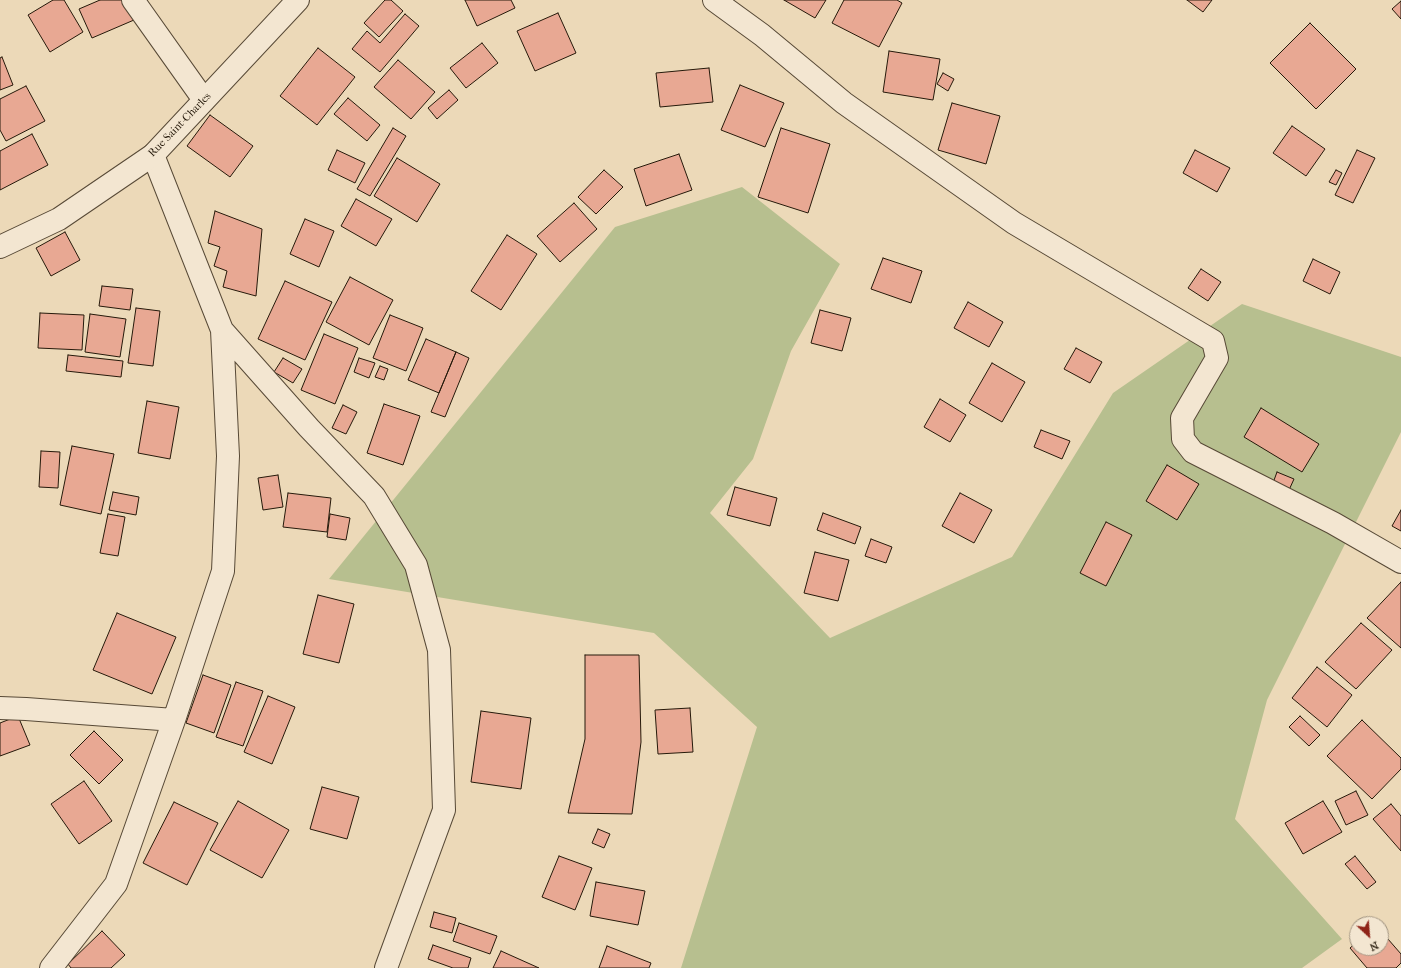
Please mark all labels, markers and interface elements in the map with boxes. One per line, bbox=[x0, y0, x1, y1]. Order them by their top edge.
street label: Rue Saint-Charles bbox=[146, 90, 214, 160]
north arrow bbox=[1349, 916, 1389, 956]
text: N bbox=[1367, 939, 1381, 954]

